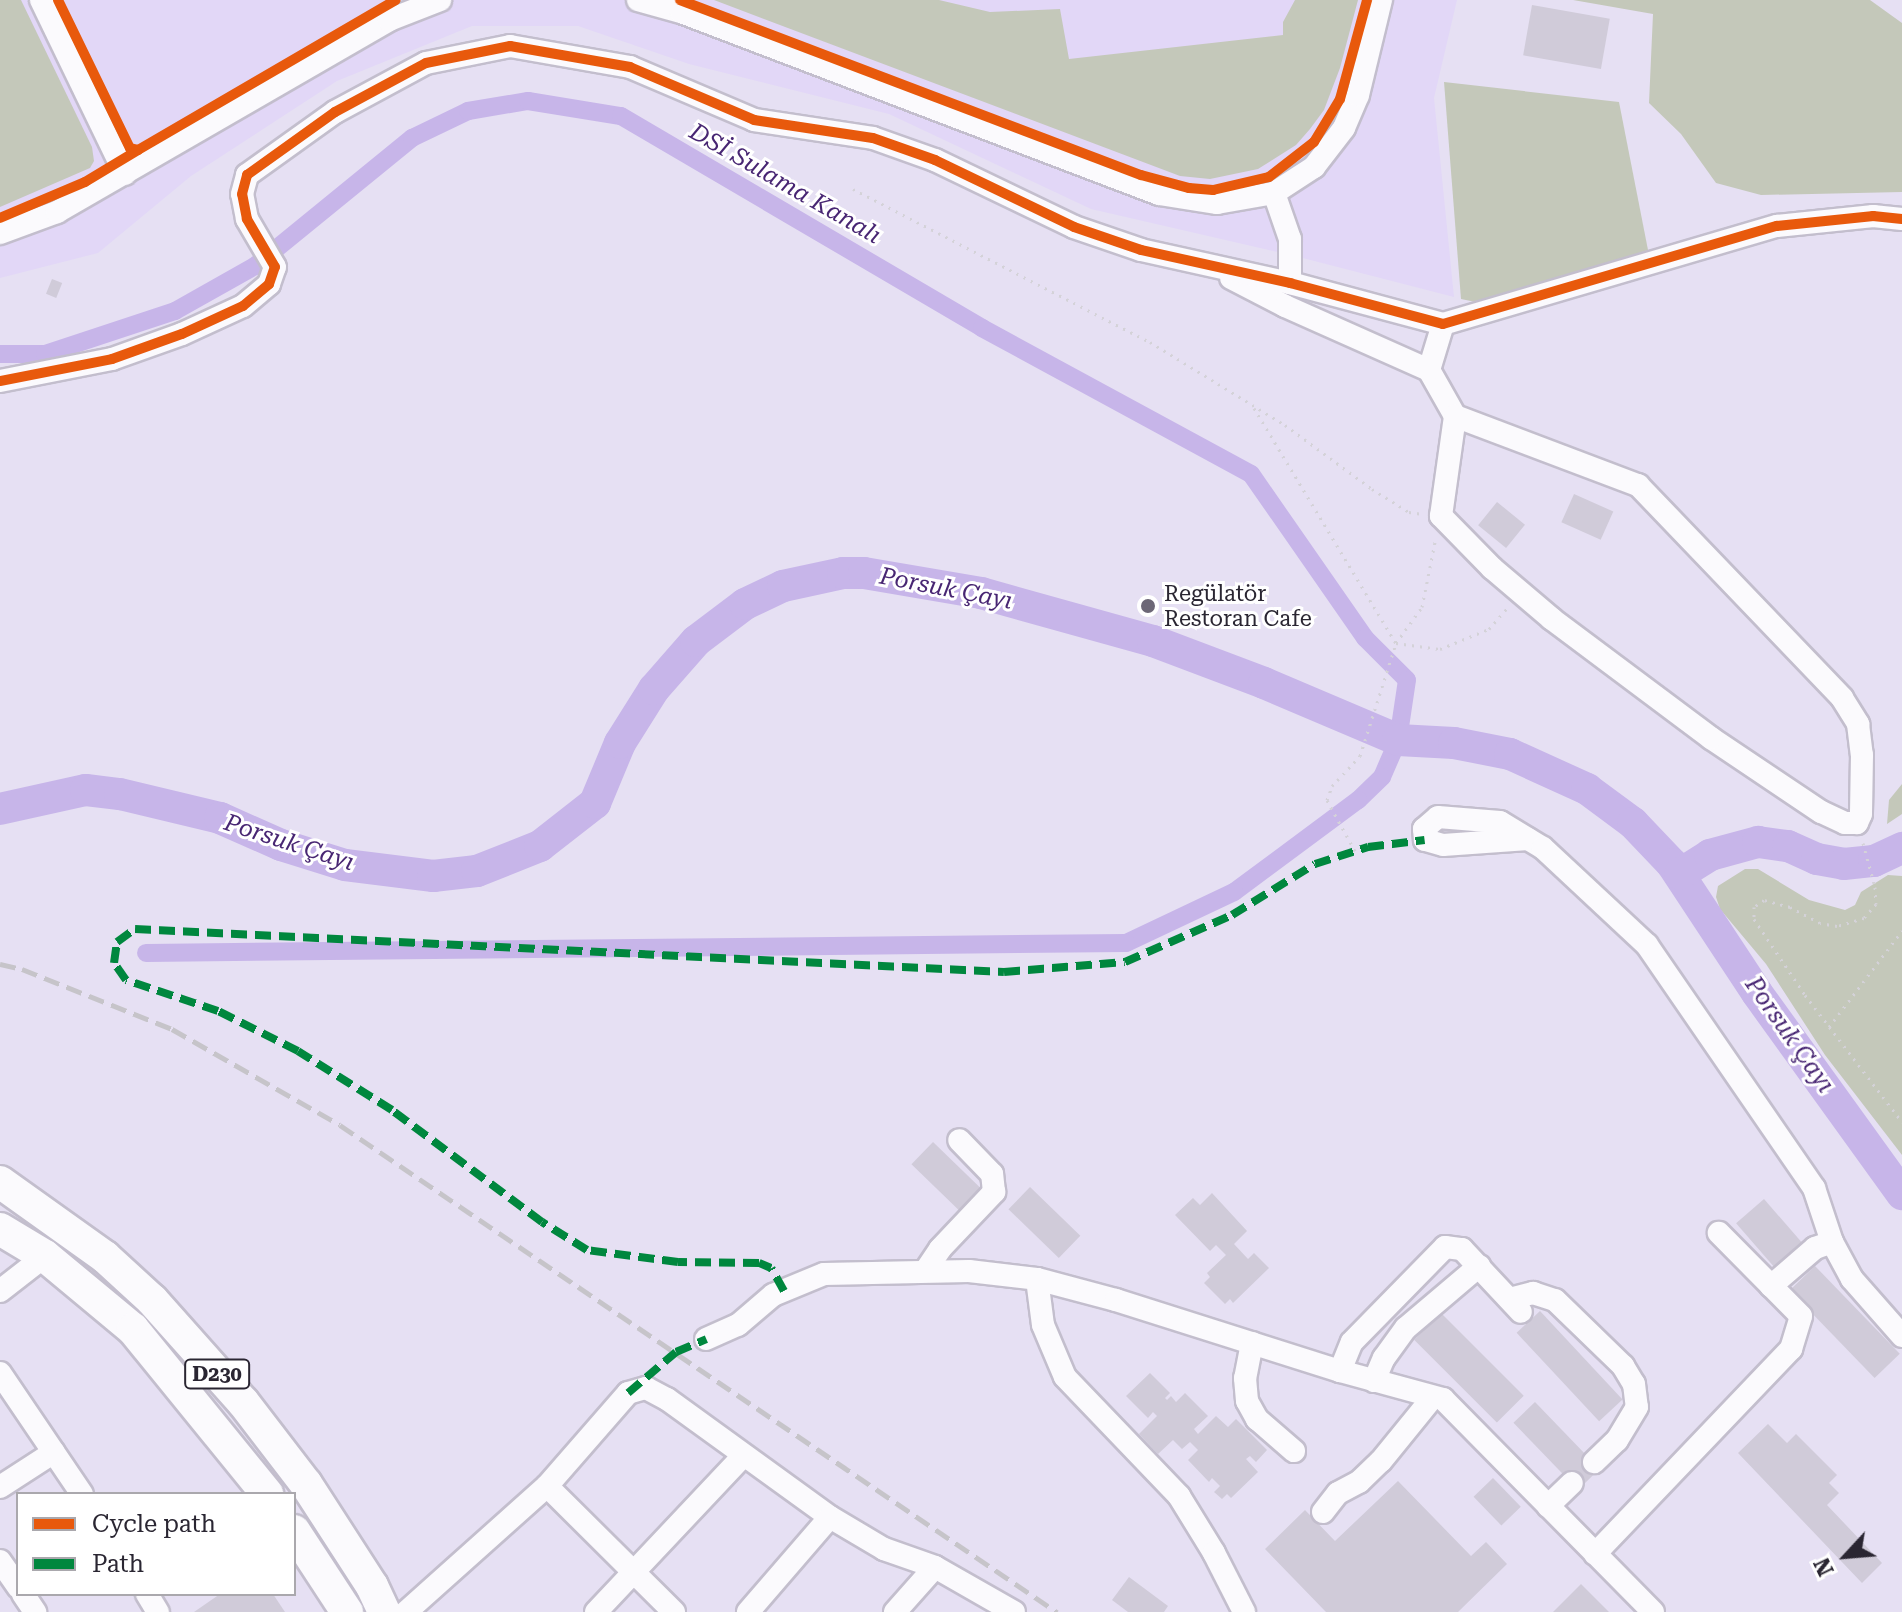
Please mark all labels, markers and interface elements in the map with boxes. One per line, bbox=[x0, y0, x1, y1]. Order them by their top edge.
water label: DSİ Sulama Kanalı bbox=[684, 118, 886, 250]
water label: Porsuk Çayı bbox=[877, 562, 1015, 616]
place label: Regülatör Restoran Cafe bbox=[1164, 580, 1312, 632]
marker: Regülatör Restoran Cafe bbox=[1139, 597, 1157, 615]
water label: Porsuk Çayı bbox=[220, 808, 358, 878]
water label: Porsuk Çayı bbox=[1739, 972, 1839, 1098]
road number: D230 bbox=[183, 1358, 251, 1390]
legend bbox=[16, 1492, 296, 1596]
text: Cycle path bbox=[92, 1510, 216, 1538]
north arrow bbox=[1806, 1516, 1886, 1596]
text: Path bbox=[92, 1550, 144, 1578]
text: N bbox=[1809, 1554, 1839, 1580]

